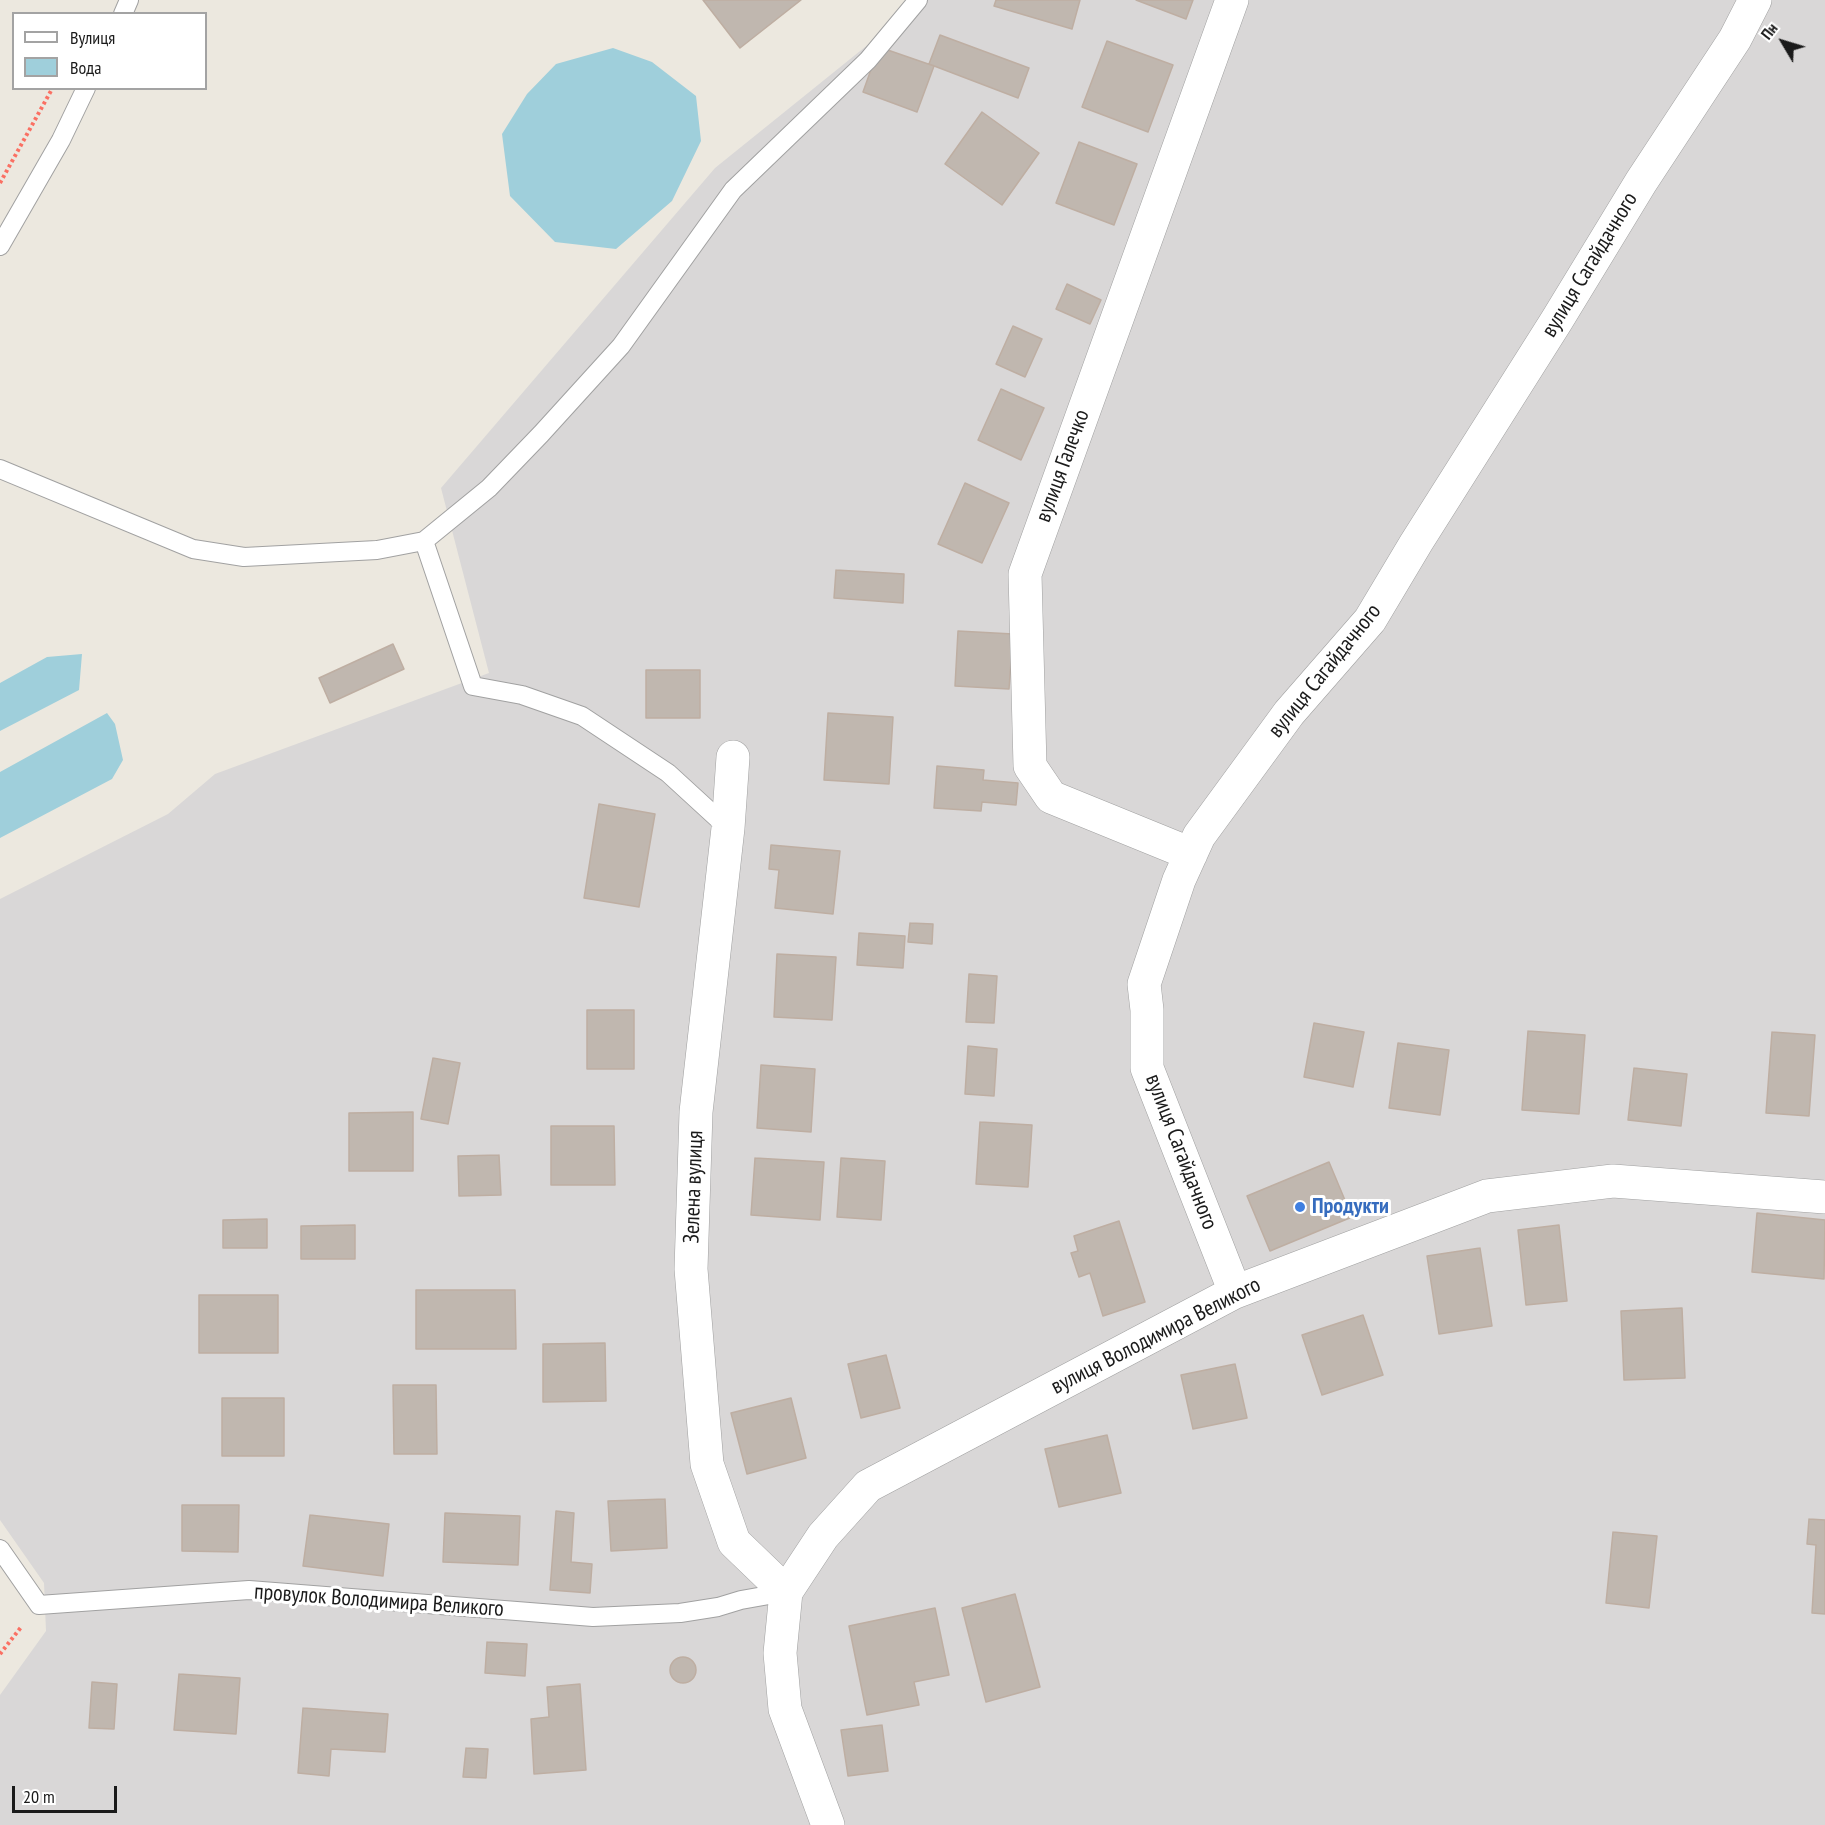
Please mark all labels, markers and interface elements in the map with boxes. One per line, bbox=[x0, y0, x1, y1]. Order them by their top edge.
legend bbox=[12, 12, 207, 90]
north arrow bbox=[1753, 12, 1813, 72]
text: Пн bbox=[1756, 19, 1781, 43]
text: Вулиця bbox=[70, 26, 115, 49]
text: Вода bbox=[70, 56, 101, 79]
street label: вулиця Сагайдачного bbox=[1536, 188, 1644, 342]
street label: вулиця Галечко bbox=[1030, 406, 1096, 526]
street label: вулиця Сагайдачного bbox=[1263, 599, 1387, 743]
street label: вулиця Сагайдачного bbox=[1139, 1071, 1223, 1233]
street label: Зелена вулиця bbox=[679, 1130, 709, 1244]
place label: Продукти bbox=[1312, 1194, 1389, 1220]
marker: Продукти bbox=[1293, 1200, 1307, 1214]
street label: вулиця Володимира Великого bbox=[1047, 1272, 1265, 1400]
street label: провулок Володимира Великого bbox=[253, 1579, 505, 1623]
scale bar bbox=[15, 1774, 120, 1812]
text: 20 m bbox=[23, 1785, 55, 1808]

